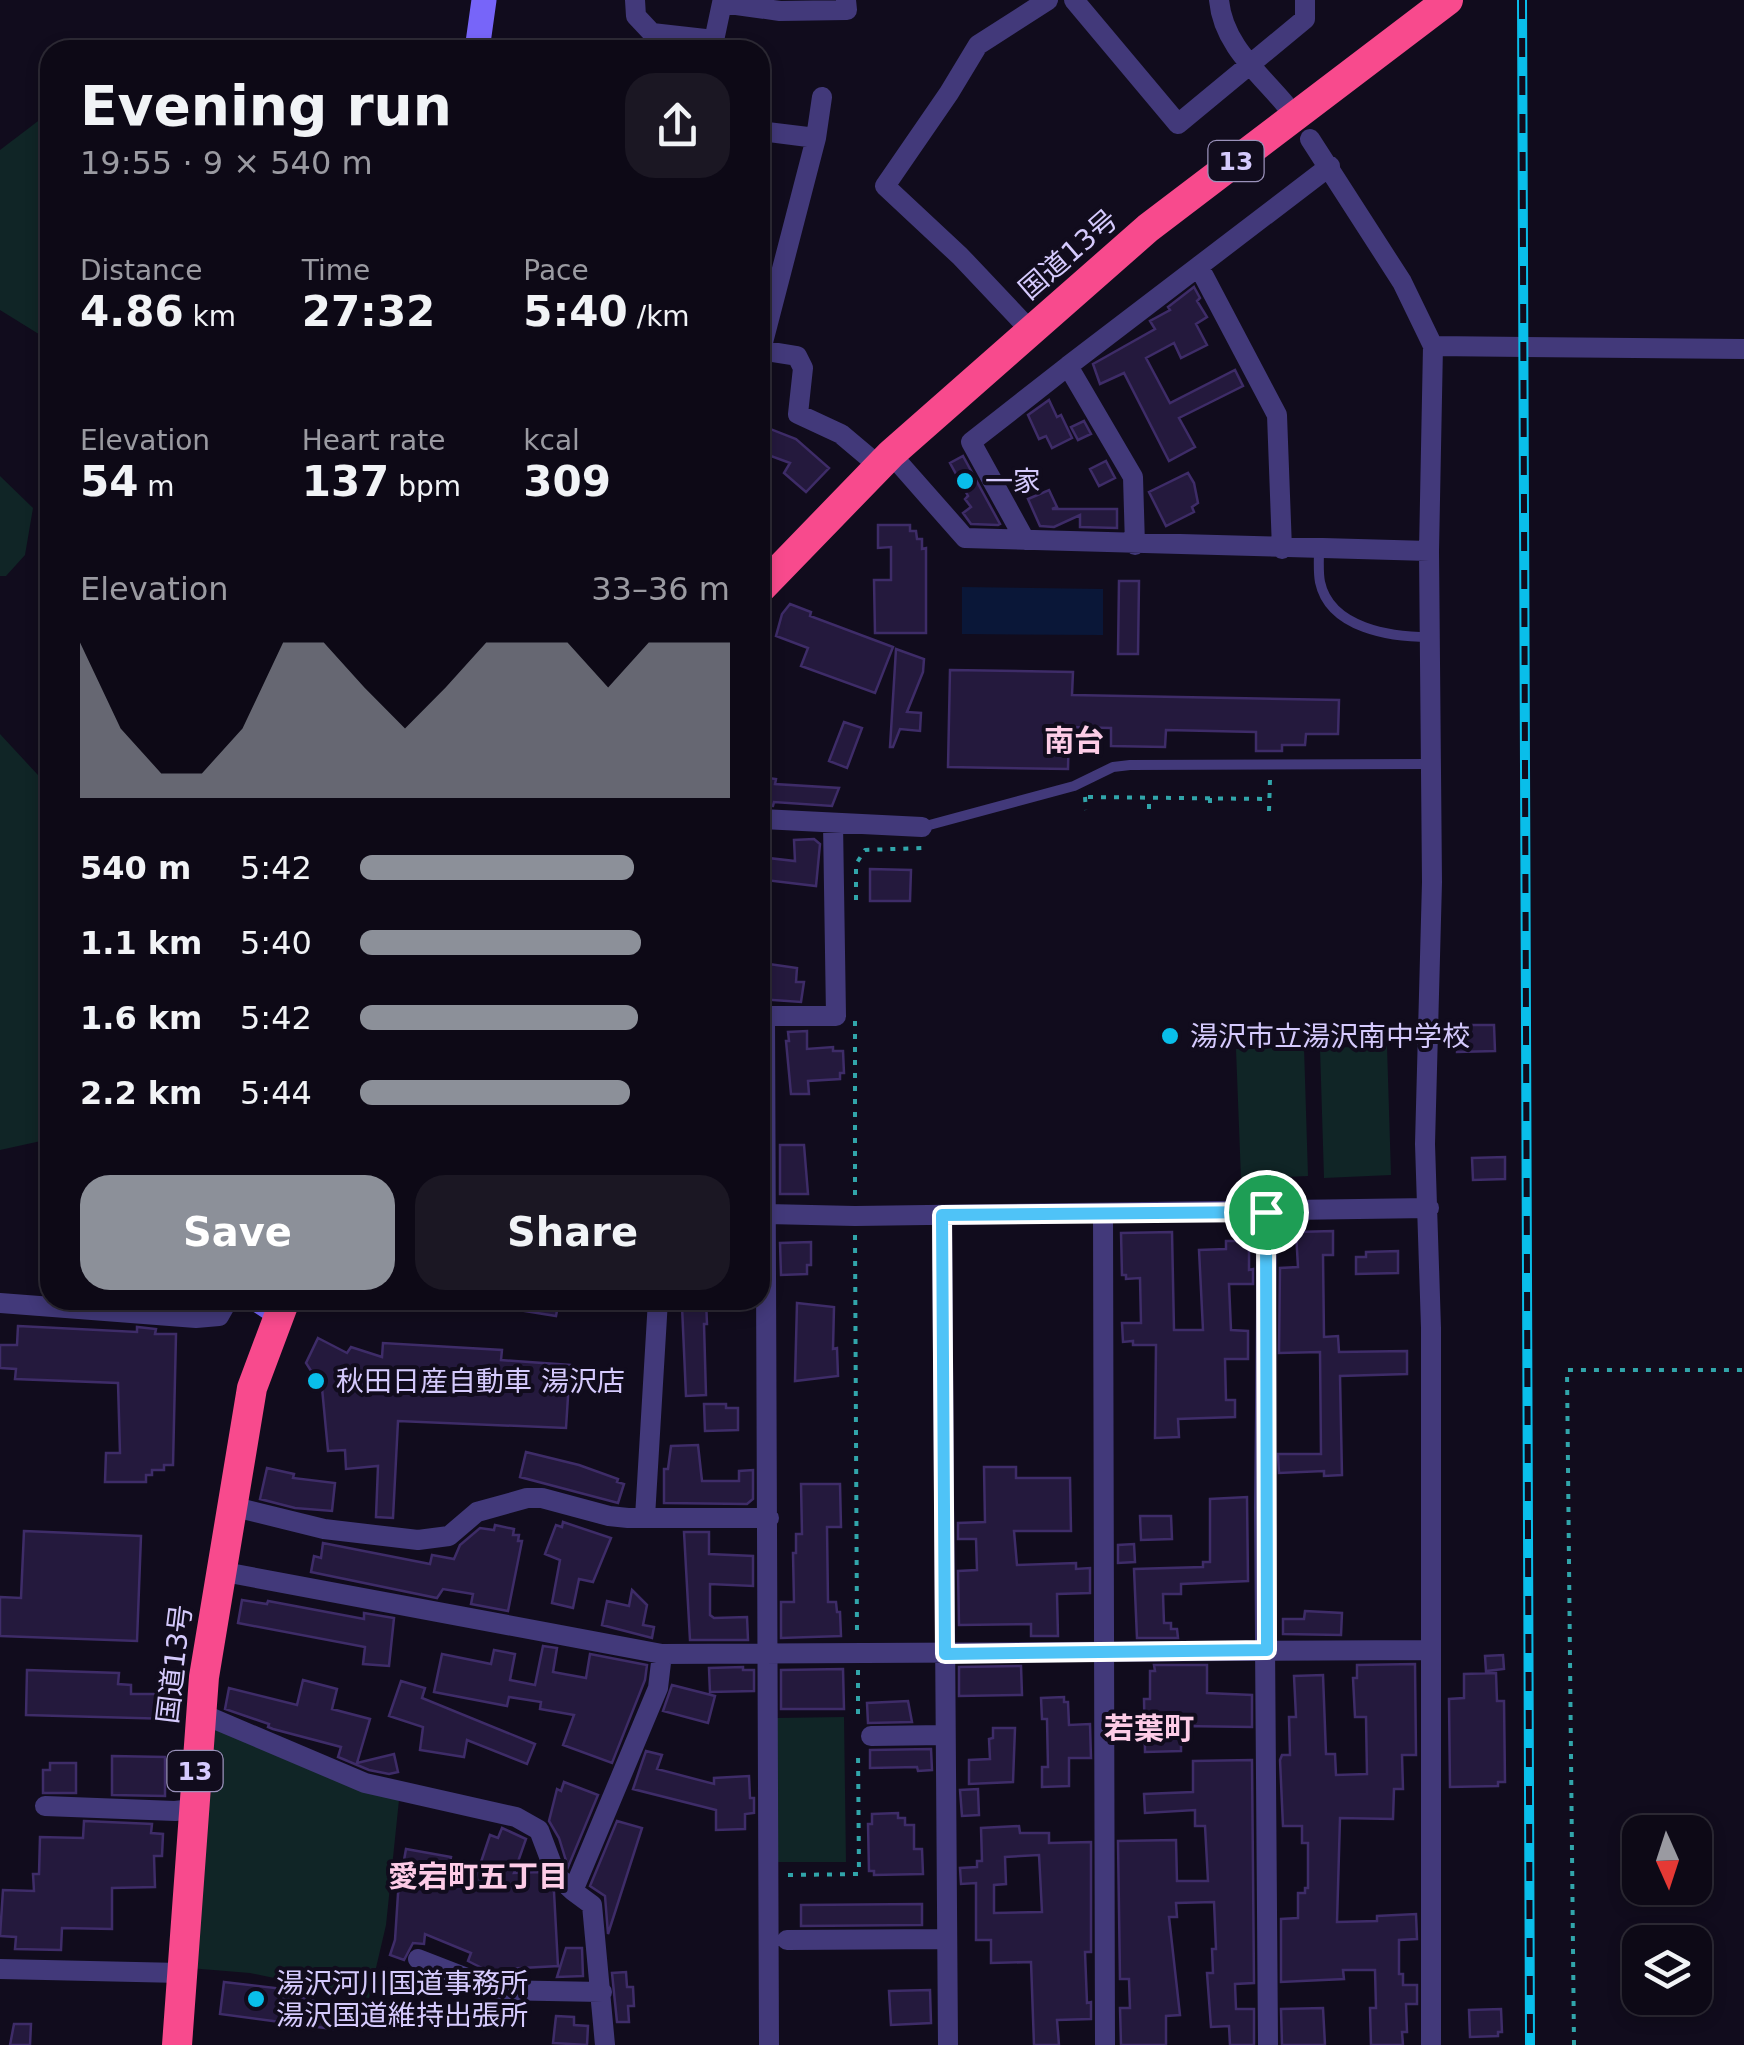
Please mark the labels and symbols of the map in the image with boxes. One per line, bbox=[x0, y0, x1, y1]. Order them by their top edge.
road number: 13 bbox=[1208, 141, 1264, 181]
street label: 国道13号 bbox=[1012, 203, 1124, 306]
place label: 一家 bbox=[985, 465, 1041, 498]
marker: 一家 bbox=[954, 470, 976, 492]
district label: 南台 bbox=[1044, 723, 1104, 758]
place label: 湯沢市立湯沢南中学校 bbox=[1190, 1020, 1470, 1053]
marker: 湯沢市立湯沢南中学校 bbox=[1159, 1025, 1181, 1047]
pin bbox=[1224, 1170, 1309, 1255]
place label: 秋田日産自動車 湯沢店 bbox=[336, 1365, 625, 1398]
marker: 秋田日産自動車 湯沢店 bbox=[305, 1370, 327, 1392]
street label: 国道13号 bbox=[151, 1603, 198, 1725]
district label: 若葉町 bbox=[1104, 1711, 1194, 1746]
road number: 13 bbox=[168, 1751, 222, 1791]
north arrow bbox=[1622, 1815, 1712, 1905]
district label: 愛宕町五丁目 bbox=[388, 1859, 568, 1894]
place label: 湯沢河川国道事務所 湯沢国道維持出張所 bbox=[276, 1967, 528, 2032]
marker: 湯沢河川国道事務所 湯沢国道維持出張所 bbox=[245, 1988, 267, 2010]

